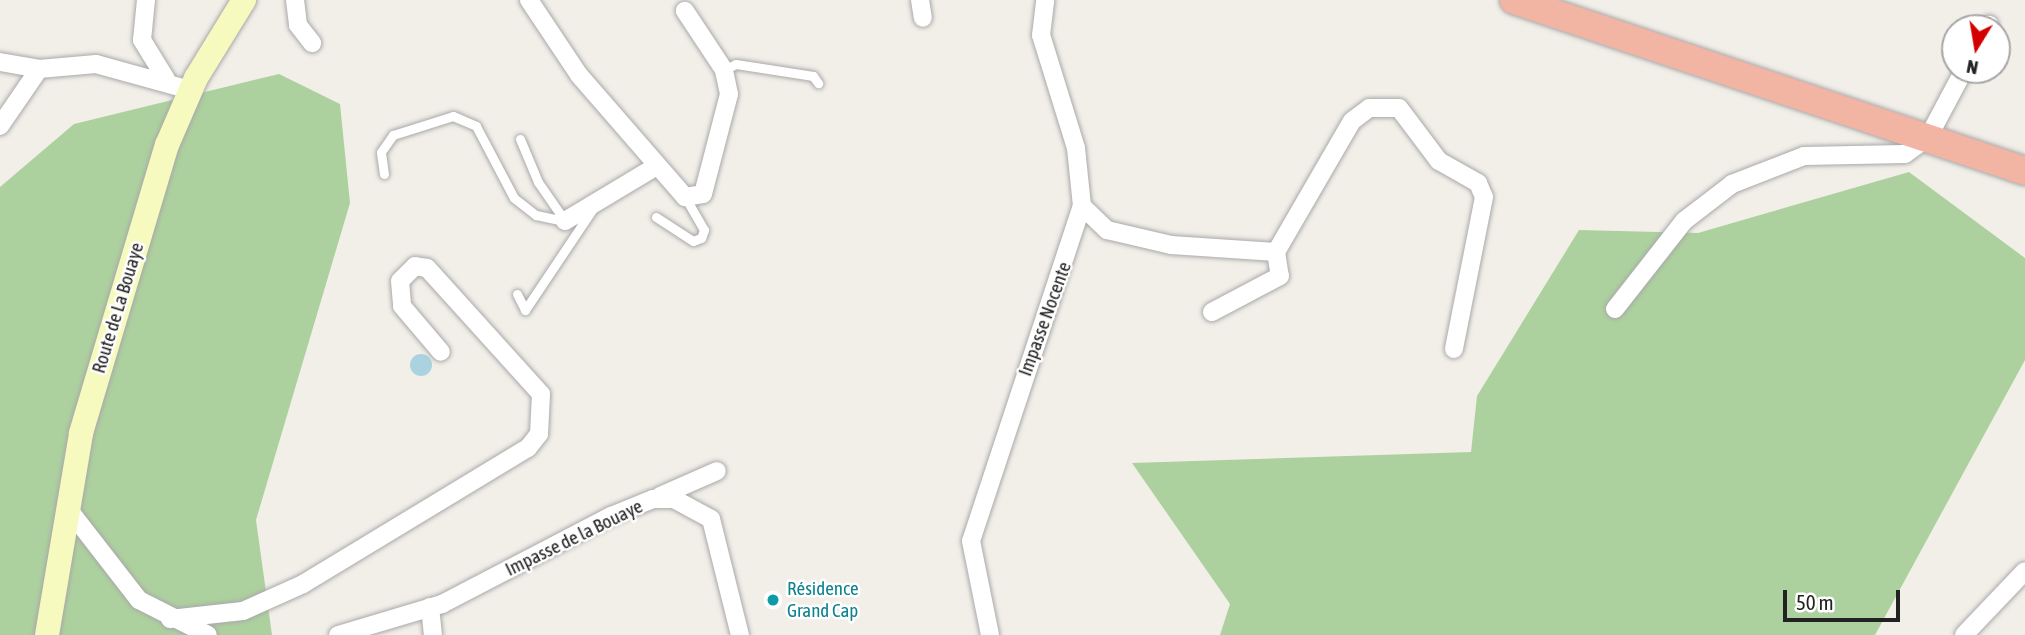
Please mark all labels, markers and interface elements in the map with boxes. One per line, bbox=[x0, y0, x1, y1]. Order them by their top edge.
north arrow bbox=[1941, 14, 2011, 84]
text: N bbox=[1965, 56, 1980, 80]
street label: Route de La Bouaye bbox=[87, 240, 149, 376]
street label: Impasse Nocente bbox=[1014, 259, 1076, 379]
street label: Impasse de la Bouaye bbox=[502, 495, 646, 581]
scale bar bbox=[1787, 576, 1904, 620]
place label: Résidence Grand Cap bbox=[787, 578, 859, 622]
text: 50 m bbox=[1796, 590, 1834, 614]
marker: Résidence Grand Cap bbox=[765, 592, 781, 608]

